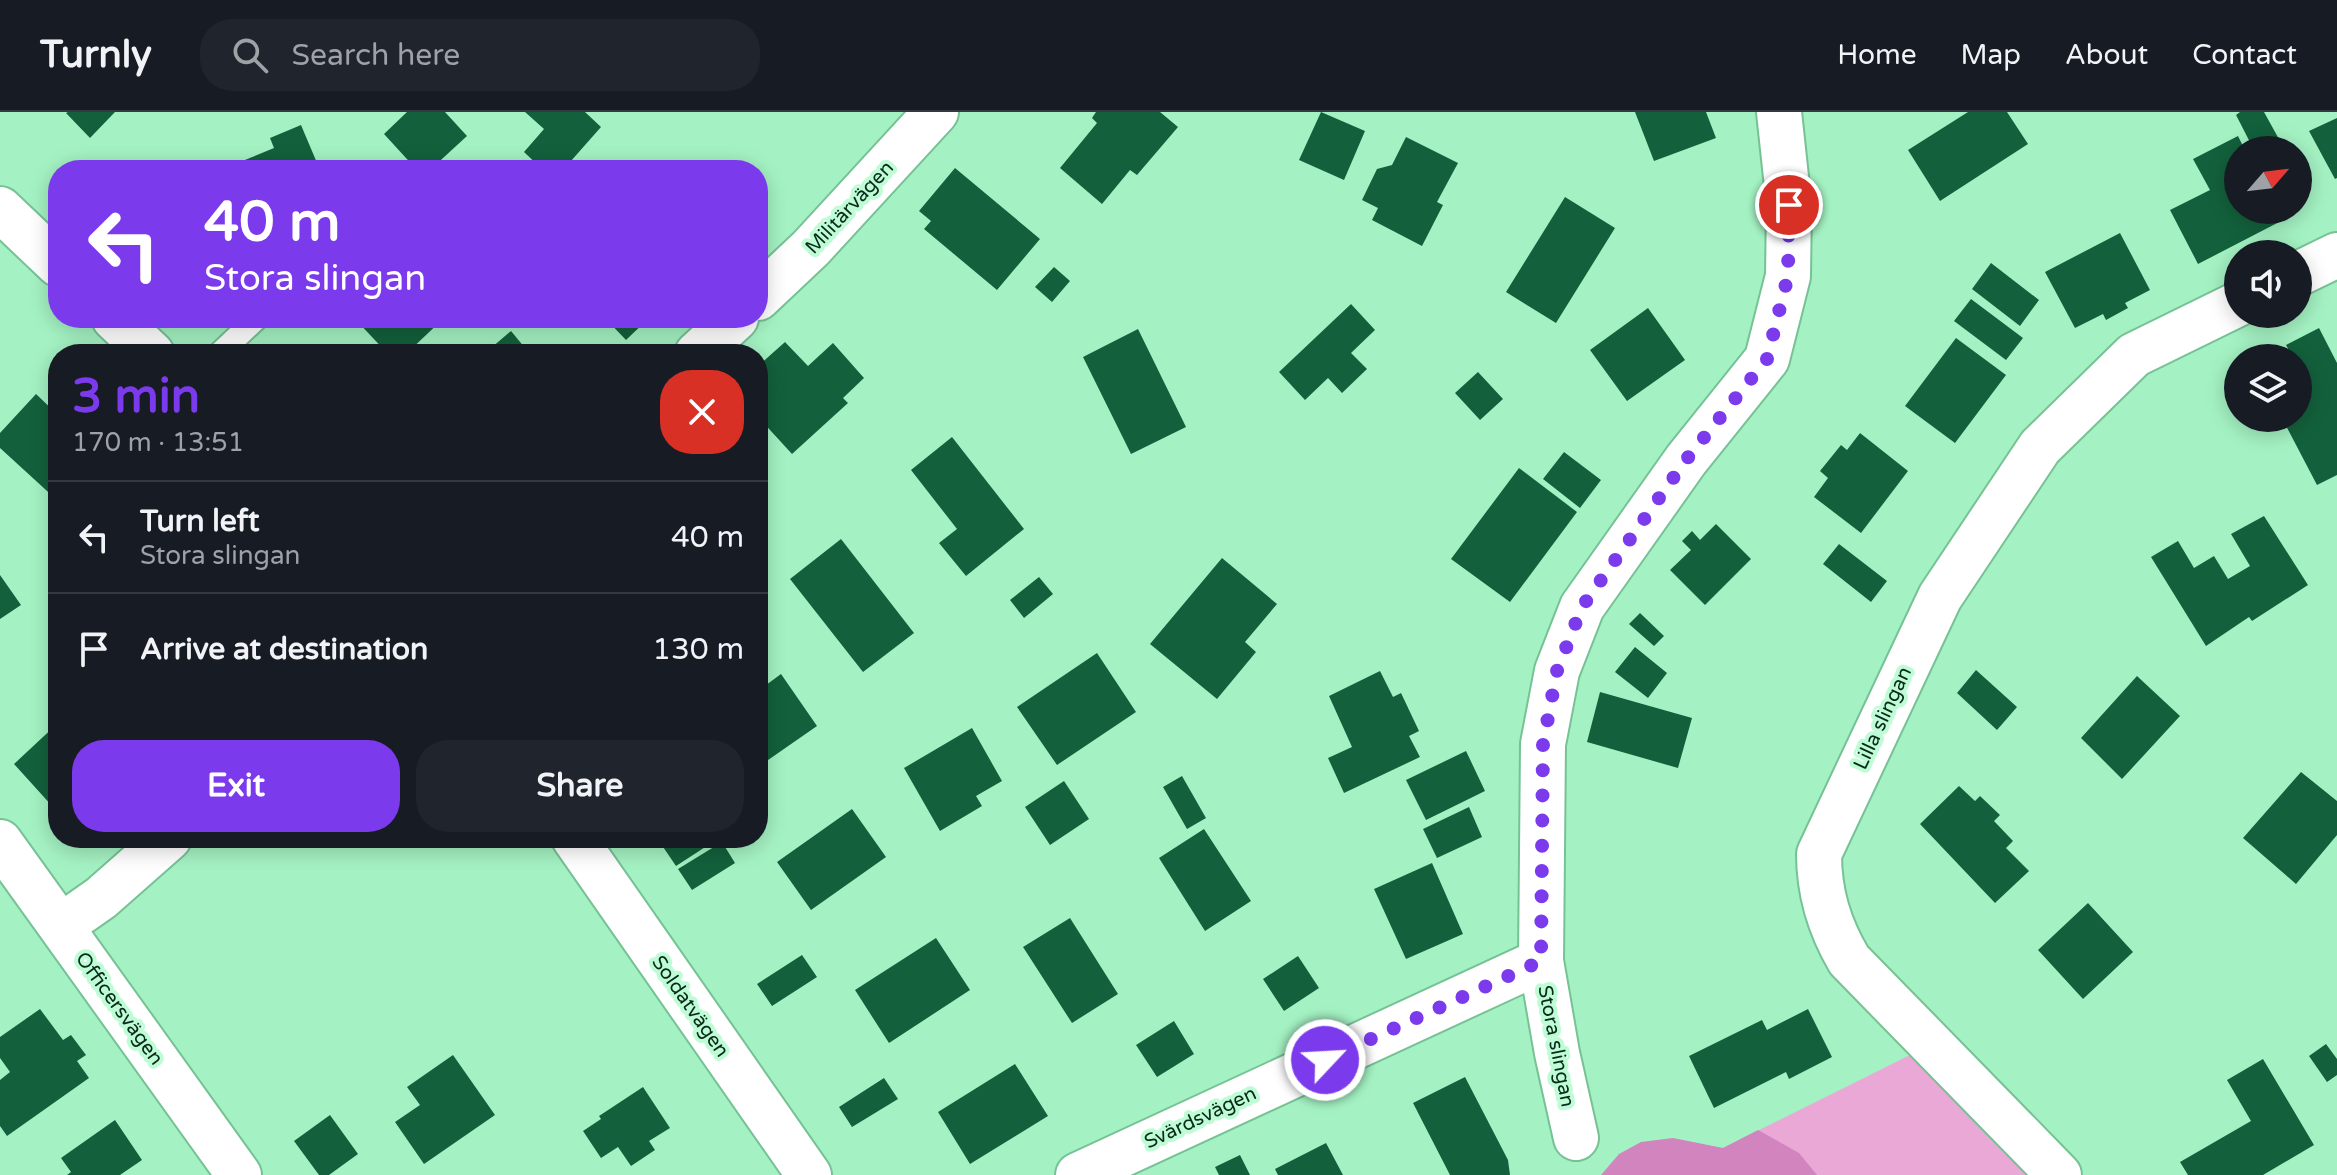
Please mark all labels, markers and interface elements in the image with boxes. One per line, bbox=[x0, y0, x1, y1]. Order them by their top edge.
search box bbox=[200, 19, 760, 91]
text: Turnly bbox=[40, 32, 152, 78]
icon: search bbox=[228, 33, 272, 77]
text: Search here bbox=[292, 37, 460, 74]
text: Home bbox=[1837, 38, 1917, 72]
text: Map bbox=[1961, 38, 2021, 72]
text: About bbox=[2065, 38, 2148, 72]
text: Contact bbox=[2192, 38, 2297, 72]
north arrow bbox=[2224, 136, 2312, 224]
map controls bbox=[2224, 136, 2312, 432]
street label: Militärvägen bbox=[801, 156, 899, 259]
pin bbox=[1755, 171, 1823, 239]
icon: arrive bbox=[1767, 183, 1811, 227]
text: 40 m bbox=[204, 189, 340, 256]
icon: left bbox=[72, 192, 176, 296]
button: sound bbox=[2224, 240, 2312, 328]
text: Stora slingan bbox=[204, 257, 426, 300]
button: layers bbox=[2224, 344, 2312, 432]
text: 3 min bbox=[72, 368, 200, 426]
button: close bbox=[660, 370, 744, 454]
text: 170 m · 13:51 bbox=[72, 427, 244, 458]
text: Turn left bbox=[140, 503, 259, 540]
icon: left bbox=[72, 515, 116, 559]
text: 40 m bbox=[671, 519, 744, 556]
text: Stora slingan bbox=[140, 540, 300, 571]
icon: arrive bbox=[72, 627, 116, 671]
text: Arrive at destination bbox=[140, 631, 428, 668]
text: 130 m bbox=[652, 631, 744, 668]
street label: Lilla slingan bbox=[1849, 663, 1917, 774]
button: Exit bbox=[72, 740, 400, 832]
button: Share bbox=[416, 740, 744, 832]
street label: Officersvägen bbox=[70, 947, 168, 1070]
street label: Soldatvägen bbox=[646, 951, 734, 1062]
street label: Stora slingan bbox=[1532, 983, 1580, 1109]
position arrow bbox=[1283, 1018, 1367, 1102]
street label: Svärdsvägen bbox=[1141, 1082, 1260, 1154]

